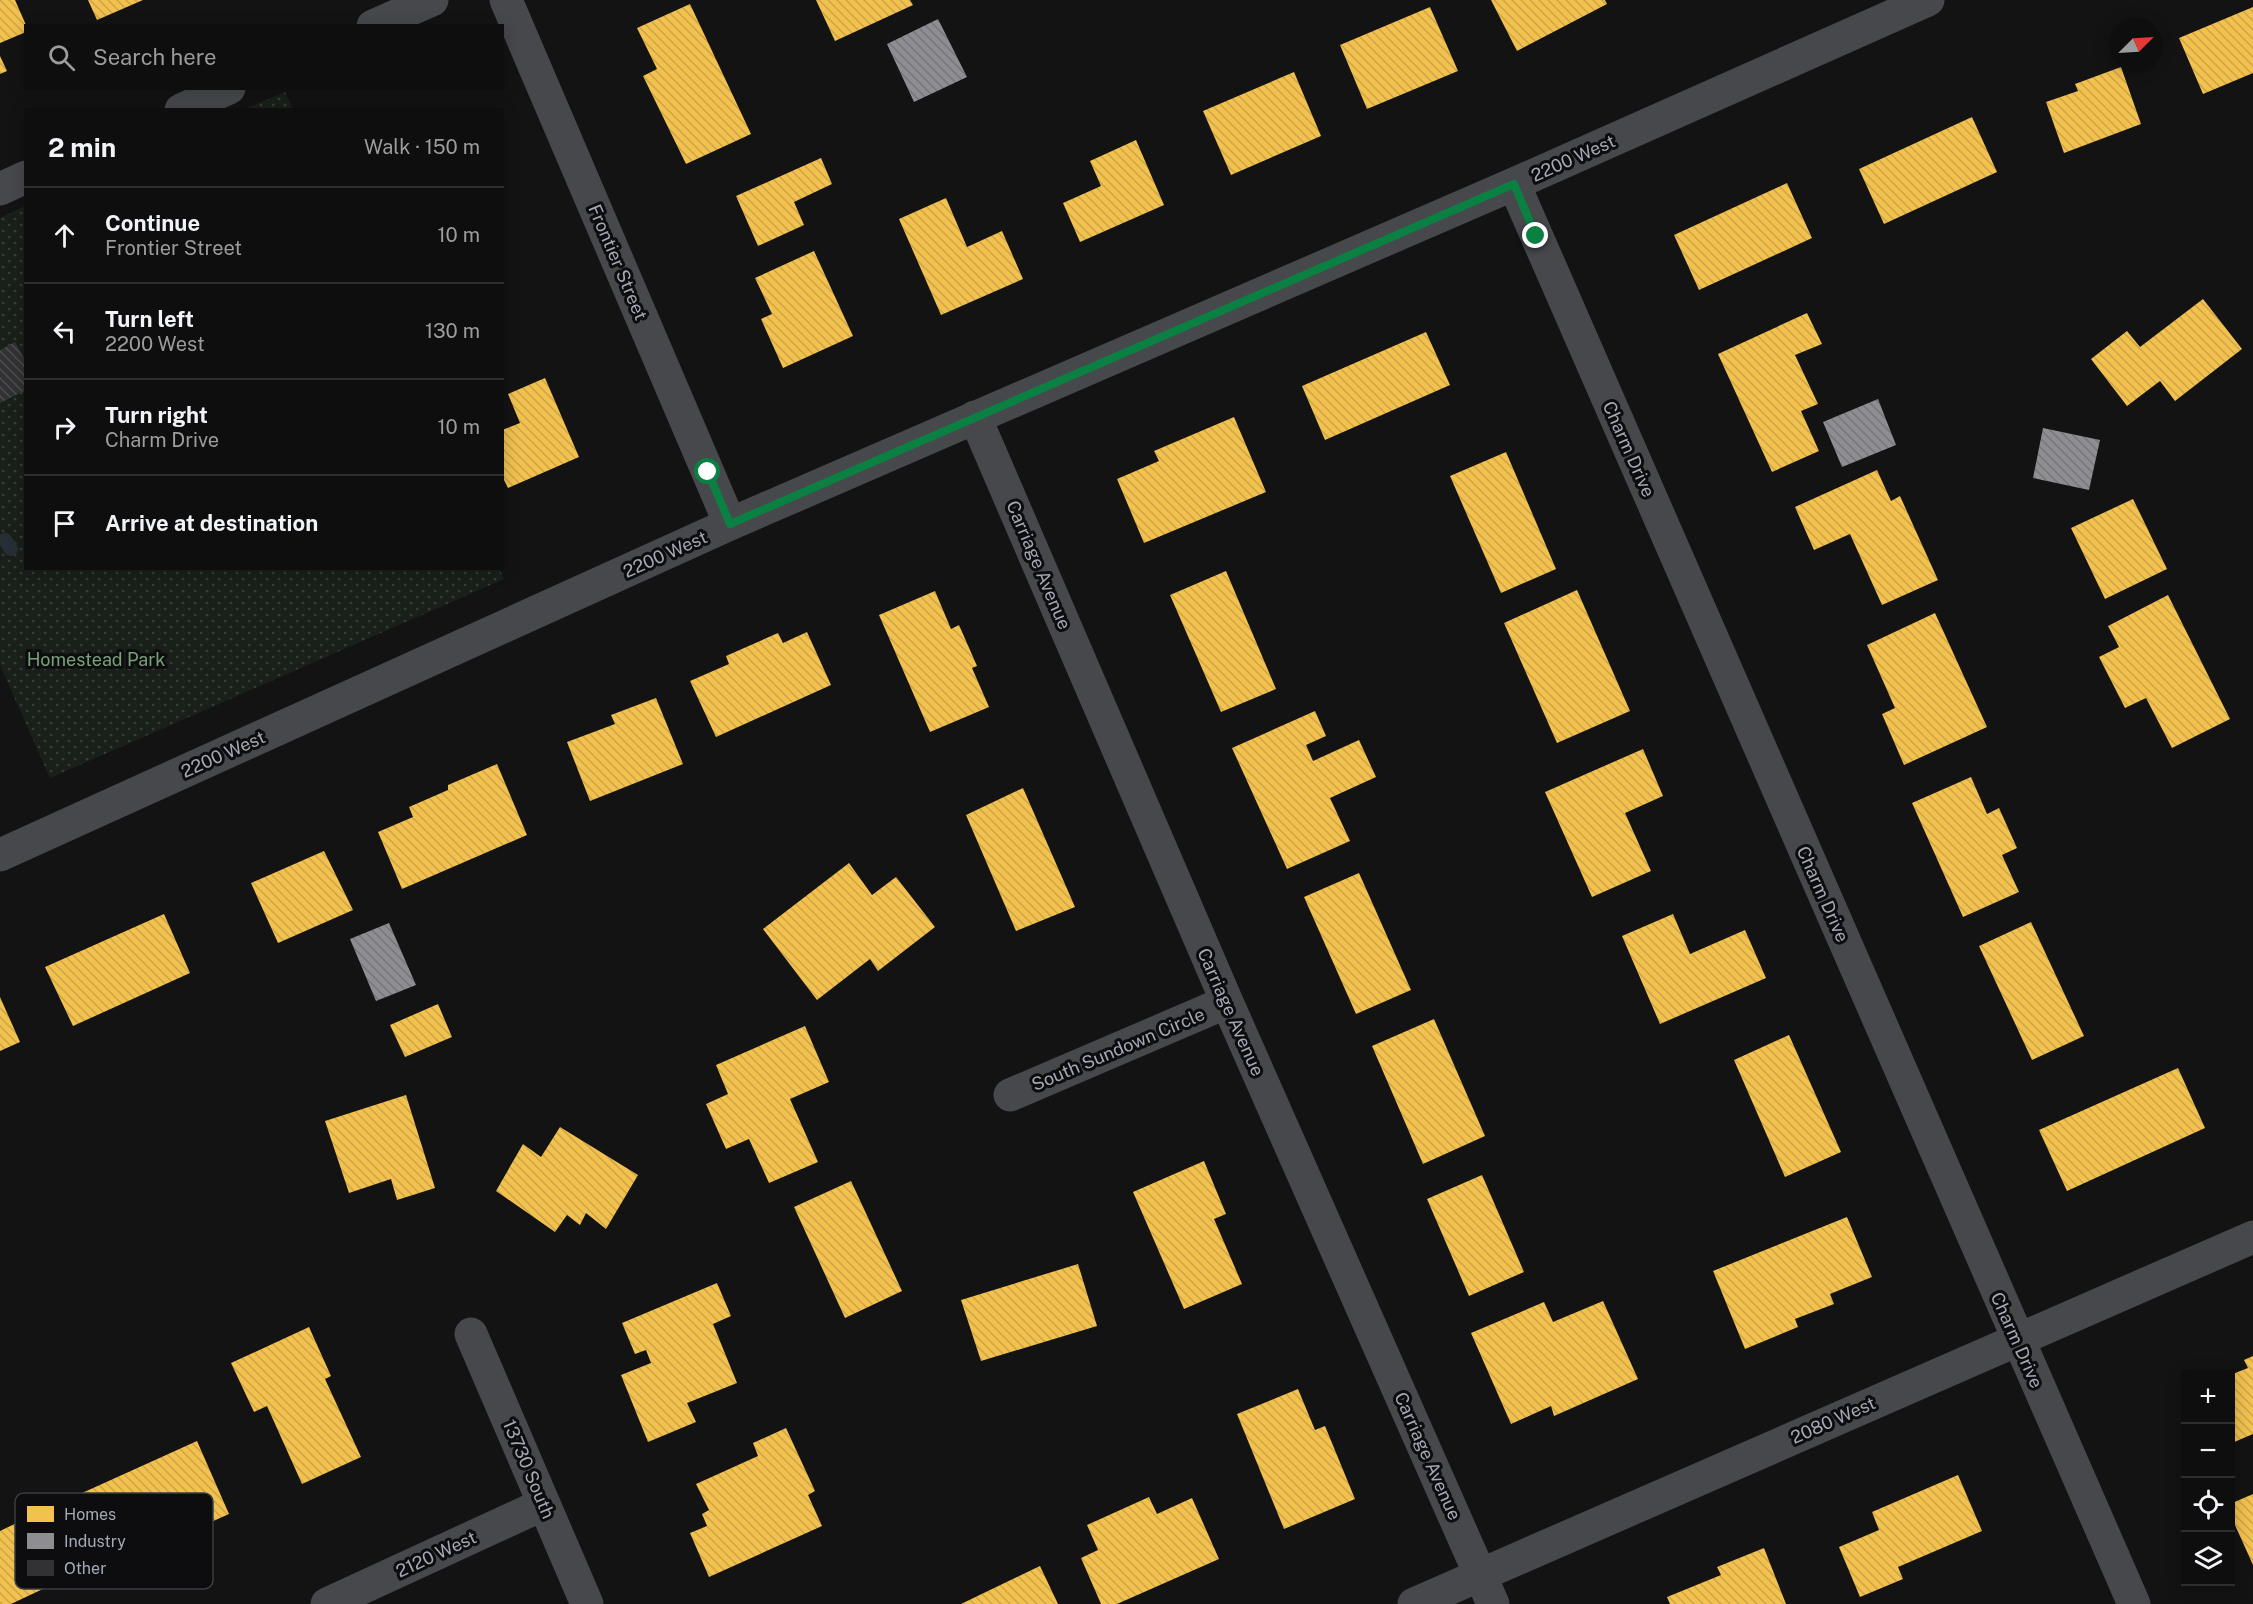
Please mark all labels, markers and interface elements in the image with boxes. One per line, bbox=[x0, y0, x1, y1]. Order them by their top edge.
north arrow bbox=[2109, 18, 2163, 72]
search box bbox=[24, 24, 504, 90]
icon: search bbox=[45, 41, 78, 74]
text: Search here bbox=[93, 44, 217, 70]
street label: 2200 West bbox=[1528, 130, 1618, 186]
text: 2 min bbox=[48, 132, 116, 163]
text: Walk · 150 m bbox=[364, 135, 480, 159]
street label: Frontier Street bbox=[584, 201, 652, 323]
text: Continue bbox=[105, 210, 200, 236]
icon: ahead bbox=[48, 219, 81, 252]
route end bbox=[1522, 222, 1548, 248]
text: 10 m bbox=[437, 223, 480, 247]
text: Frontier Street bbox=[105, 236, 242, 260]
text: Turn left bbox=[105, 306, 194, 332]
icon: left bbox=[48, 315, 81, 348]
text: 130 m bbox=[425, 319, 480, 343]
text: 2200 West bbox=[105, 332, 205, 356]
street label: Charm Drive bbox=[1599, 398, 1659, 500]
text: Turn right bbox=[105, 402, 208, 428]
icon: right bbox=[48, 411, 81, 444]
text: 10 m bbox=[437, 415, 480, 439]
text: Charm Drive bbox=[105, 428, 219, 452]
route start bbox=[694, 458, 720, 484]
street label: Carriage Avenue bbox=[1002, 497, 1076, 633]
icon: arrive bbox=[48, 507, 81, 540]
text: Arrive at destination bbox=[105, 510, 318, 536]
street label: 2200 West bbox=[620, 526, 710, 582]
park label: Homestead Park bbox=[27, 649, 165, 670]
street label: 2200 West bbox=[178, 726, 268, 782]
street label: Charm Drive bbox=[1793, 843, 1853, 945]
street label: Carriage Avenue bbox=[1193, 945, 1269, 1079]
street label: South Sundown Circle bbox=[1028, 1003, 1208, 1095]
street label: Charm Drive bbox=[1987, 1289, 2047, 1391]
map controls bbox=[2181, 1370, 2235, 1586]
button: + bbox=[2181, 1370, 2235, 1424]
street label: Carriage Avenue bbox=[1390, 1389, 1466, 1523]
street label: 2080 West bbox=[1787, 1392, 1879, 1448]
street label: 13730 South bbox=[499, 1416, 559, 1522]
button: − bbox=[2181, 1424, 2235, 1478]
button: locate bbox=[2181, 1478, 2235, 1532]
legend bbox=[15, 1493, 213, 1589]
text: Homes bbox=[64, 1505, 116, 1524]
street label: 2120 West bbox=[393, 1526, 479, 1582]
text: Industry bbox=[64, 1532, 126, 1551]
button: layers bbox=[2181, 1532, 2235, 1586]
text: Other bbox=[64, 1559, 106, 1578]

